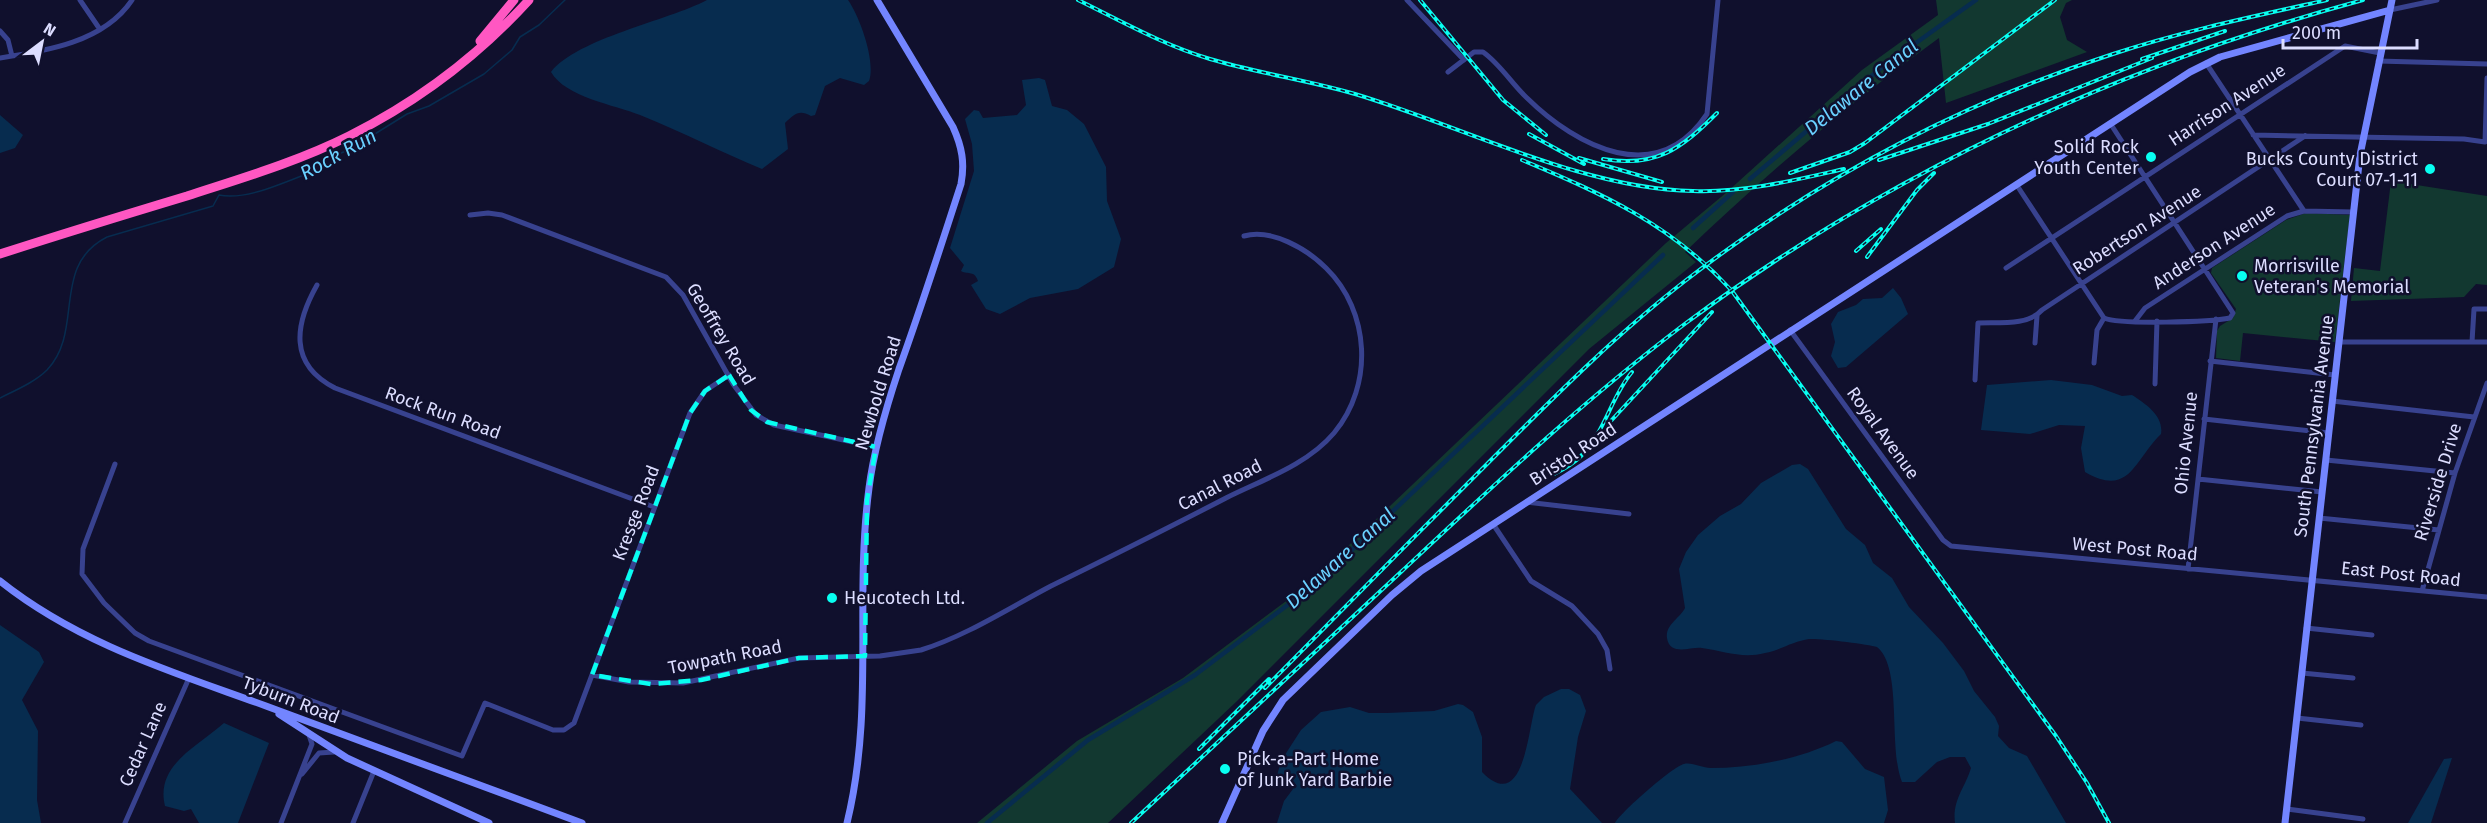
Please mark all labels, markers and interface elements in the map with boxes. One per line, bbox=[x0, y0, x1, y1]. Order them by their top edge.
north arrow bbox=[12, 12, 72, 72]
scale bar bbox=[2283, 12, 2416, 50]
text: N bbox=[40, 19, 59, 41]
text: 200 m bbox=[2292, 22, 2341, 44]
water label: Delaware Canal bbox=[1799, 34, 1923, 140]
street label: Harrison Avenue bbox=[2164, 59, 2290, 151]
water label: Rock Run bbox=[296, 123, 380, 185]
place label: Solid Rock Youth Center bbox=[2034, 136, 2140, 179]
place label: Bucks County District Court 07-1-11 bbox=[2246, 148, 2418, 191]
marker: Solid Rock Youth Center bbox=[2144, 150, 2158, 164]
marker: Bucks County District Court 07-1-11 bbox=[2423, 162, 2437, 176]
street label: Robertson Avenue bbox=[2069, 180, 2205, 280]
street label: Anderson Avenue bbox=[2148, 198, 2280, 294]
place label: Morrisville Veteran's Memorial bbox=[2254, 255, 2409, 298]
marker: Morrisville Veteran's Memorial bbox=[2235, 269, 2249, 283]
street label: Geoffrey Road bbox=[682, 279, 760, 389]
street label: South Pennsylvania Avenue bbox=[2289, 314, 2339, 538]
street label: Newbold Road bbox=[850, 333, 906, 453]
street label: Rock Run Road bbox=[382, 382, 504, 444]
street label: Royal Avenue bbox=[1842, 382, 1924, 484]
street label: Ohio Avenue bbox=[2170, 391, 2202, 495]
street label: Bristol Road bbox=[1525, 418, 1621, 490]
street label: Riverside Drive bbox=[2410, 420, 2466, 544]
street label: Canal Road bbox=[1174, 454, 1266, 516]
street label: Kresge Road bbox=[608, 462, 664, 564]
water label: Delaware Canal bbox=[1280, 503, 1400, 613]
street label: West Post Road bbox=[2071, 533, 2199, 565]
street label: East Post Road bbox=[2340, 557, 2462, 591]
place label: Heucotech Ltd. bbox=[844, 587, 965, 609]
marker: Heucotech Ltd. bbox=[825, 591, 839, 605]
street label: Towpath Road bbox=[666, 635, 784, 679]
street label: Tyburn Road bbox=[239, 671, 343, 729]
street label: Cedar Lane bbox=[114, 698, 172, 790]
place label: Pick-a-Part Home of Junk Yard Barbie bbox=[1237, 748, 1392, 791]
marker: Pick-a-Part Home of Junk Yard Barbie bbox=[1218, 762, 1232, 776]

